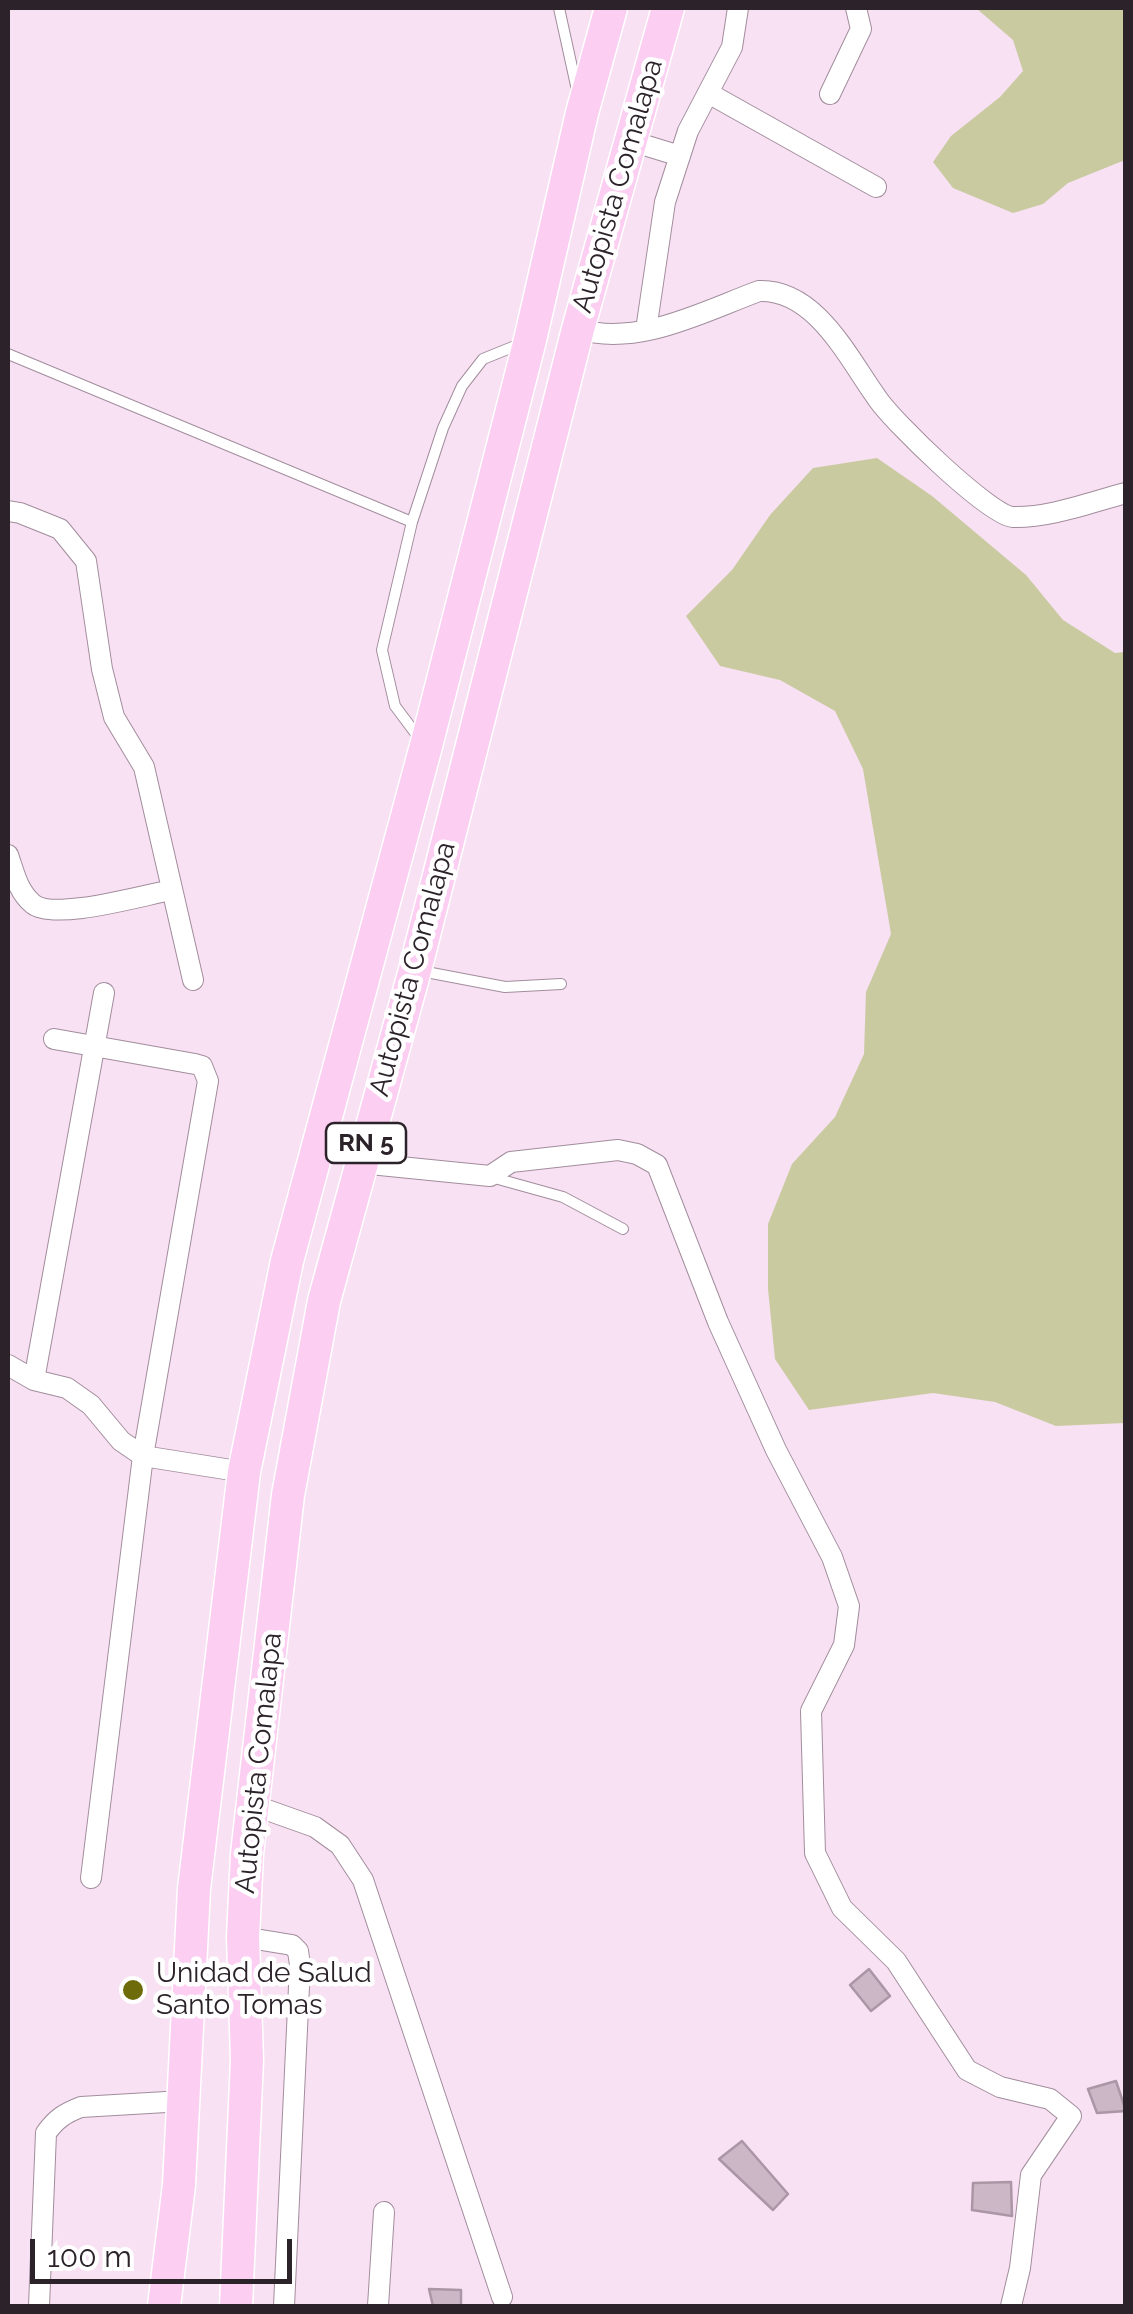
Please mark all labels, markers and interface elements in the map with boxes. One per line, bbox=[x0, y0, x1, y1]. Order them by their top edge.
street label: Autopista Comalapa bbox=[566, 55, 670, 317]
street label: Autopista Comalapa bbox=[363, 838, 463, 1100]
road number: RN 5 bbox=[326, 1123, 406, 1163]
street label: Autopista Comalapa bbox=[229, 1631, 289, 1895]
place label: Unidad de Salud Santo Tomas bbox=[156, 1957, 372, 2023]
marker: Unidad de Salud Santo Tomas bbox=[120, 1977, 146, 2003]
scale bar bbox=[35, 2219, 298, 2281]
text: 100 m bbox=[47, 2239, 132, 2274]

